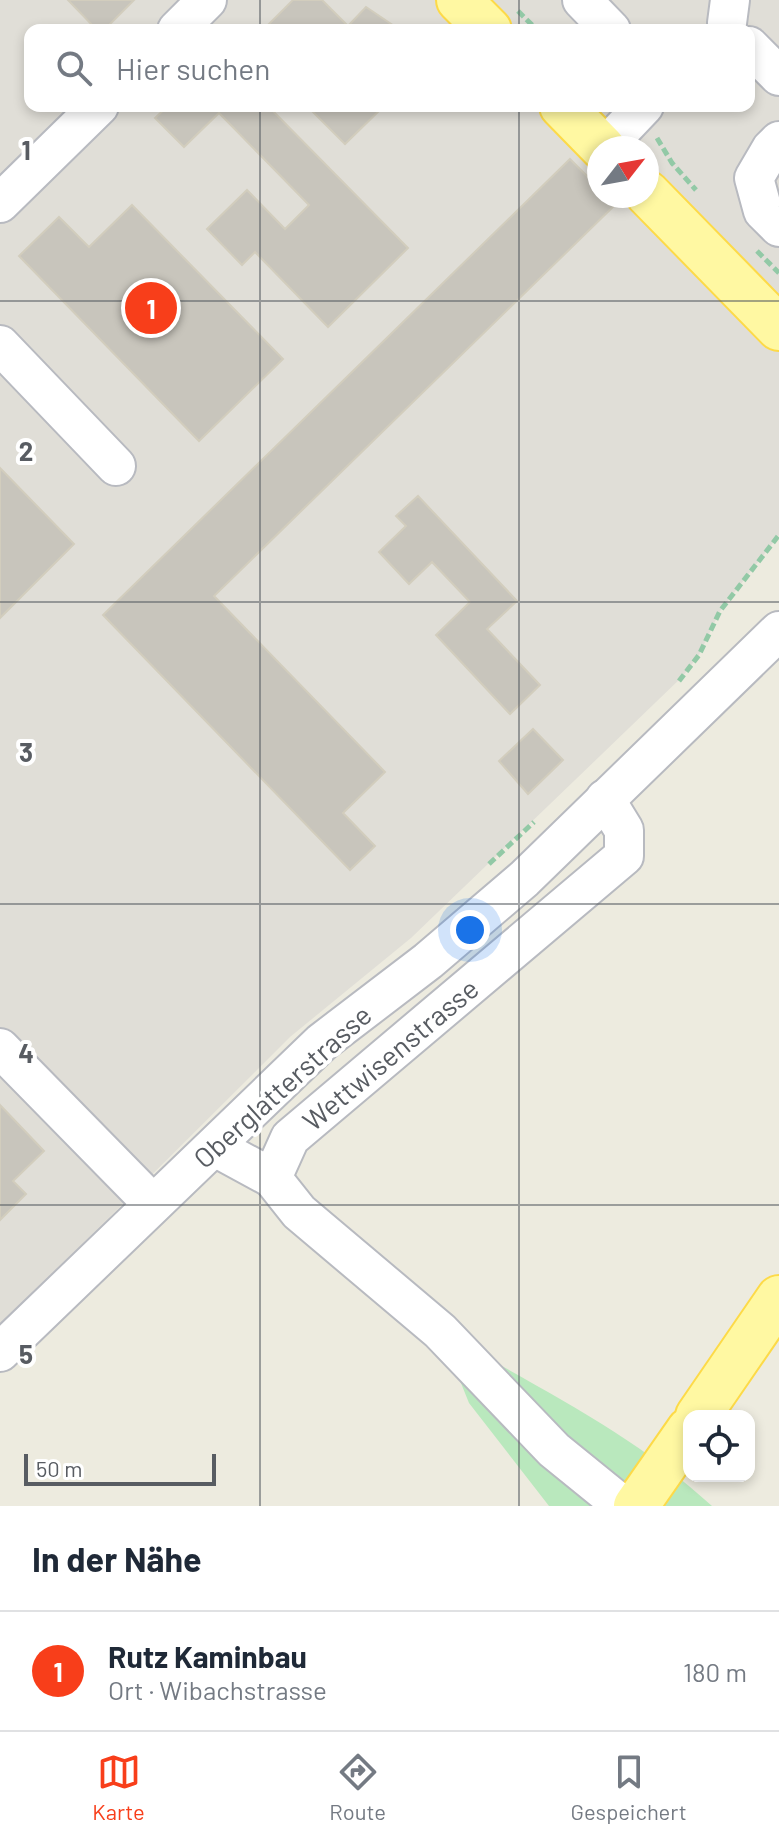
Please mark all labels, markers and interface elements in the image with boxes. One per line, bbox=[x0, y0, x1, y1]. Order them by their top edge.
search box bbox=[24, 24, 755, 112]
icon: search bbox=[52, 46, 96, 90]
text: Hier suchen bbox=[116, 50, 270, 86]
text: 1 bbox=[21, 134, 31, 165]
north arrow bbox=[587, 136, 659, 208]
pin: 1 bbox=[125, 278, 177, 338]
text: 2 bbox=[19, 435, 33, 466]
text: 3 bbox=[19, 736, 33, 767]
your location bbox=[450, 910, 490, 950]
street label: Wettwisenstrasse bbox=[295, 971, 485, 1137]
street label: Oberglatterstrasse bbox=[186, 997, 378, 1175]
text: 4 bbox=[18, 1037, 34, 1068]
text: 5 bbox=[19, 1338, 33, 1369]
map controls bbox=[683, 1410, 755, 1482]
button: locate bbox=[683, 1410, 755, 1482]
scale bar bbox=[24, 1450, 216, 1486]
text: 50 m bbox=[36, 1455, 82, 1481]
text: In der Nähe bbox=[32, 1538, 202, 1579]
text: Rutz Kaminbau bbox=[108, 1638, 307, 1674]
text: 1 bbox=[53, 1656, 63, 1687]
text: 180 m bbox=[683, 1656, 747, 1687]
text: Ort · Wibachstrasse bbox=[108, 1674, 327, 1705]
tab: Karte bbox=[92, 1750, 145, 1824]
tab: Route bbox=[329, 1750, 386, 1824]
tab: Gespeichert bbox=[571, 1750, 687, 1824]

